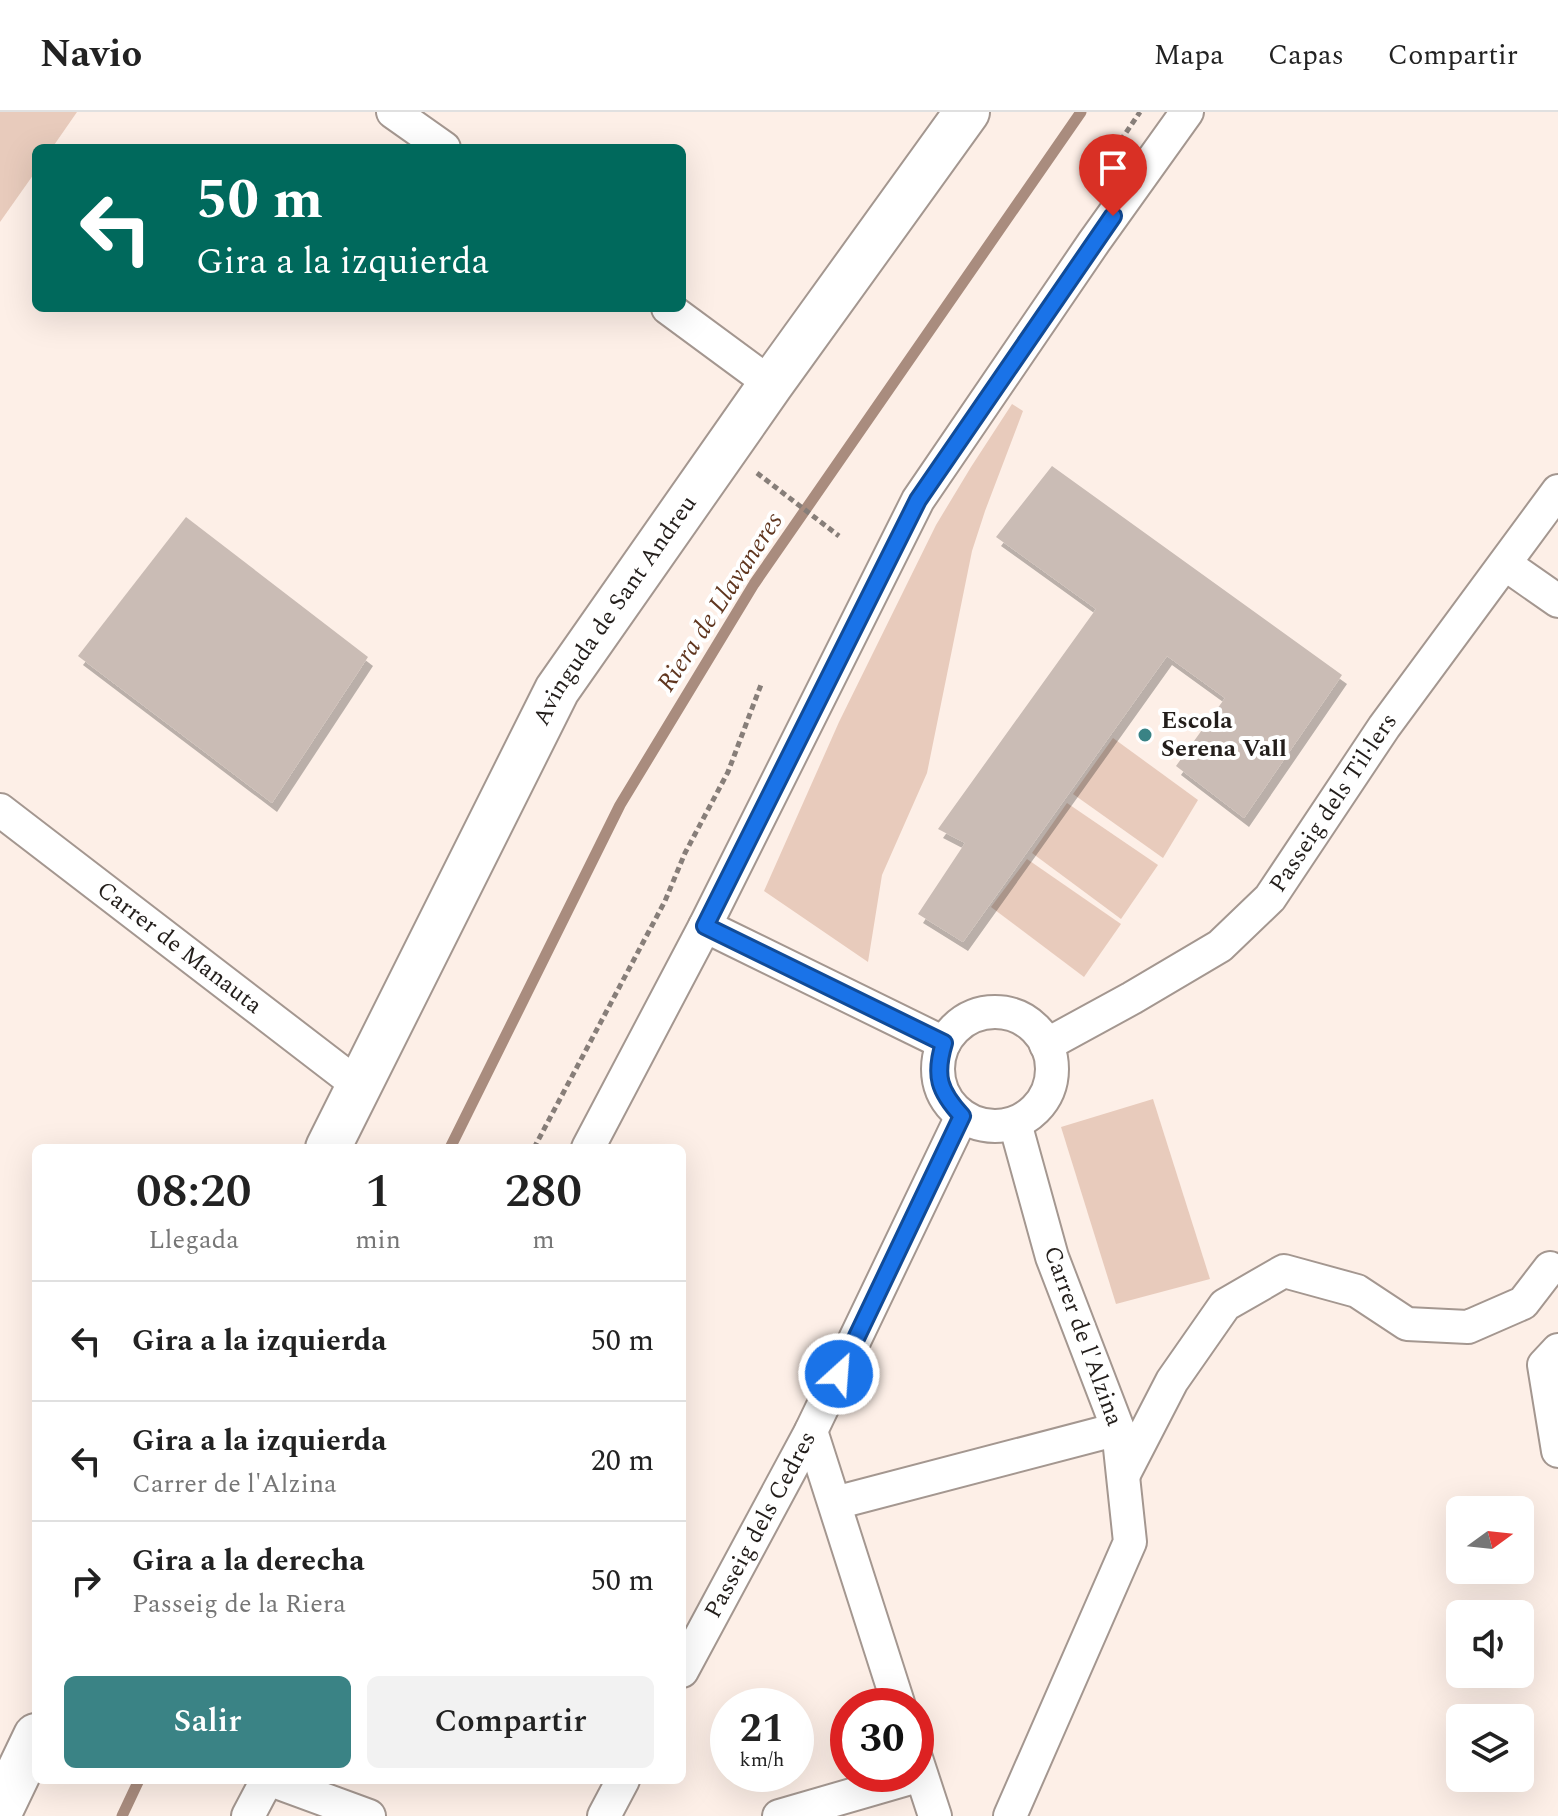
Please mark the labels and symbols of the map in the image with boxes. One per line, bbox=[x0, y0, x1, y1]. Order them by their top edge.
pin bbox=[1079, 134, 1147, 216]
street label: Avinguda de Sant Andreu bbox=[524, 488, 706, 732]
water label: Riera de Llavaneres bbox=[647, 504, 793, 700]
place label: Escola Serena Vall bbox=[1161, 703, 1287, 767]
street label: Passeig dels Til·lers bbox=[1260, 705, 1407, 900]
marker: Escola Serena Vall bbox=[1136, 726, 1154, 744]
street label: Carrer de Manauta bbox=[89, 872, 270, 1023]
street label: Carrer de l'Alzina bbox=[1034, 1241, 1132, 1431]
position arrow bbox=[797, 1332, 881, 1416]
street label: Passeig dels Cedres bbox=[696, 1425, 826, 1625]
north arrow bbox=[1446, 1496, 1534, 1584]
speed limit sign: 30 bbox=[830, 1688, 934, 1792]

